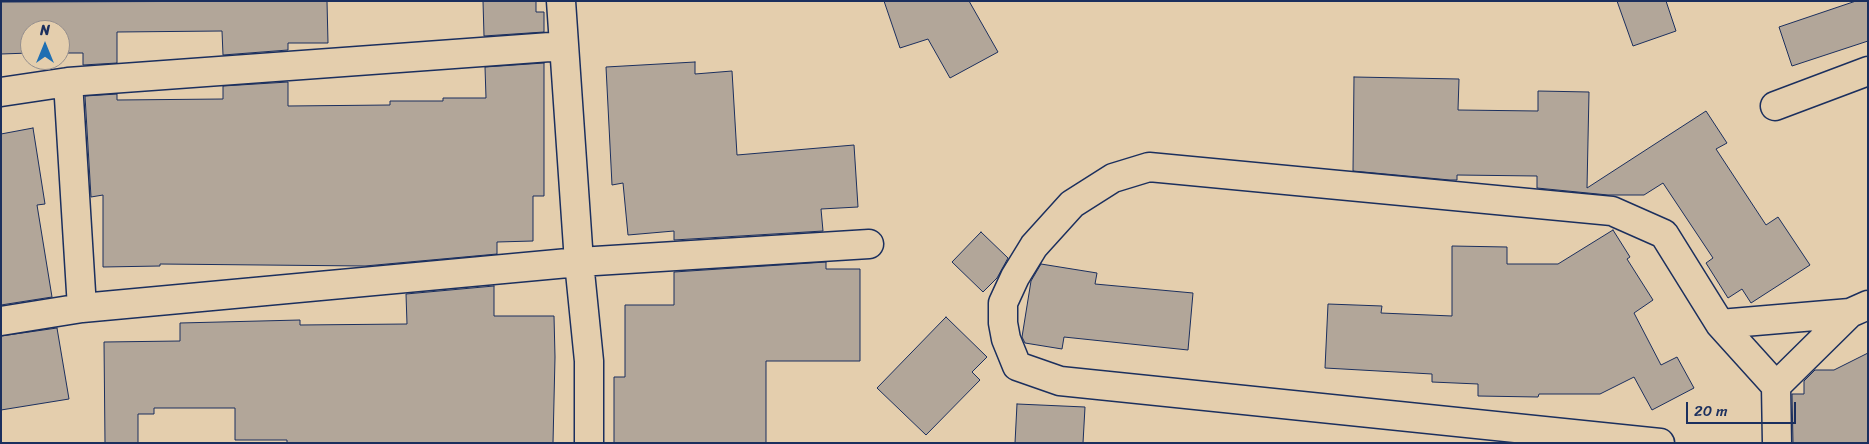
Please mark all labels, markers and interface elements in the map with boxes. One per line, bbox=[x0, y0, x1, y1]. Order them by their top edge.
text: N bbox=[40, 18, 50, 43]
north arrow bbox=[20, 20, 70, 70]
scale bar bbox=[1689, 392, 1799, 424]
text: 20 m bbox=[1694, 398, 1728, 424]

